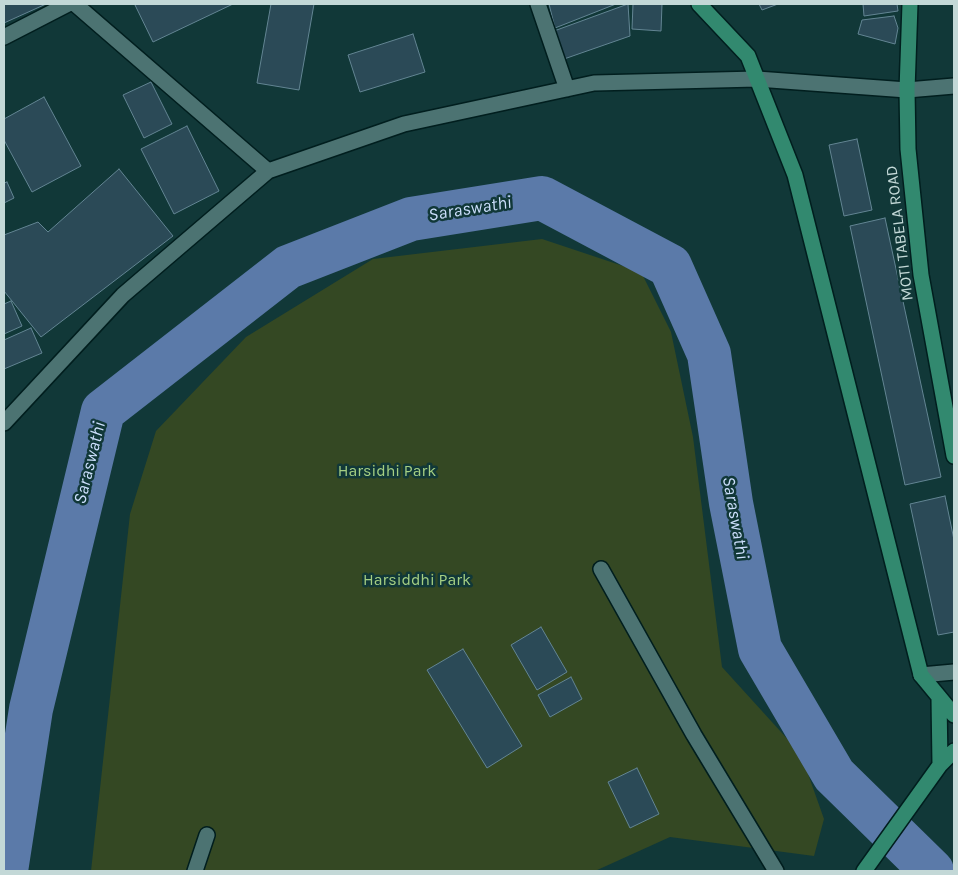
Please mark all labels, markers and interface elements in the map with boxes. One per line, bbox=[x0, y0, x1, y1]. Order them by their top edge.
street label: MOTI TABELA ROAD bbox=[882, 164, 918, 302]
water label: Saraswathi bbox=[427, 192, 513, 226]
water label: Saraswathi bbox=[69, 420, 111, 506]
park label: Harsidhi Park bbox=[338, 461, 436, 481]
water label: Saraswathi bbox=[717, 475, 753, 561]
park label: Harsiddhi Park bbox=[363, 570, 471, 590]

